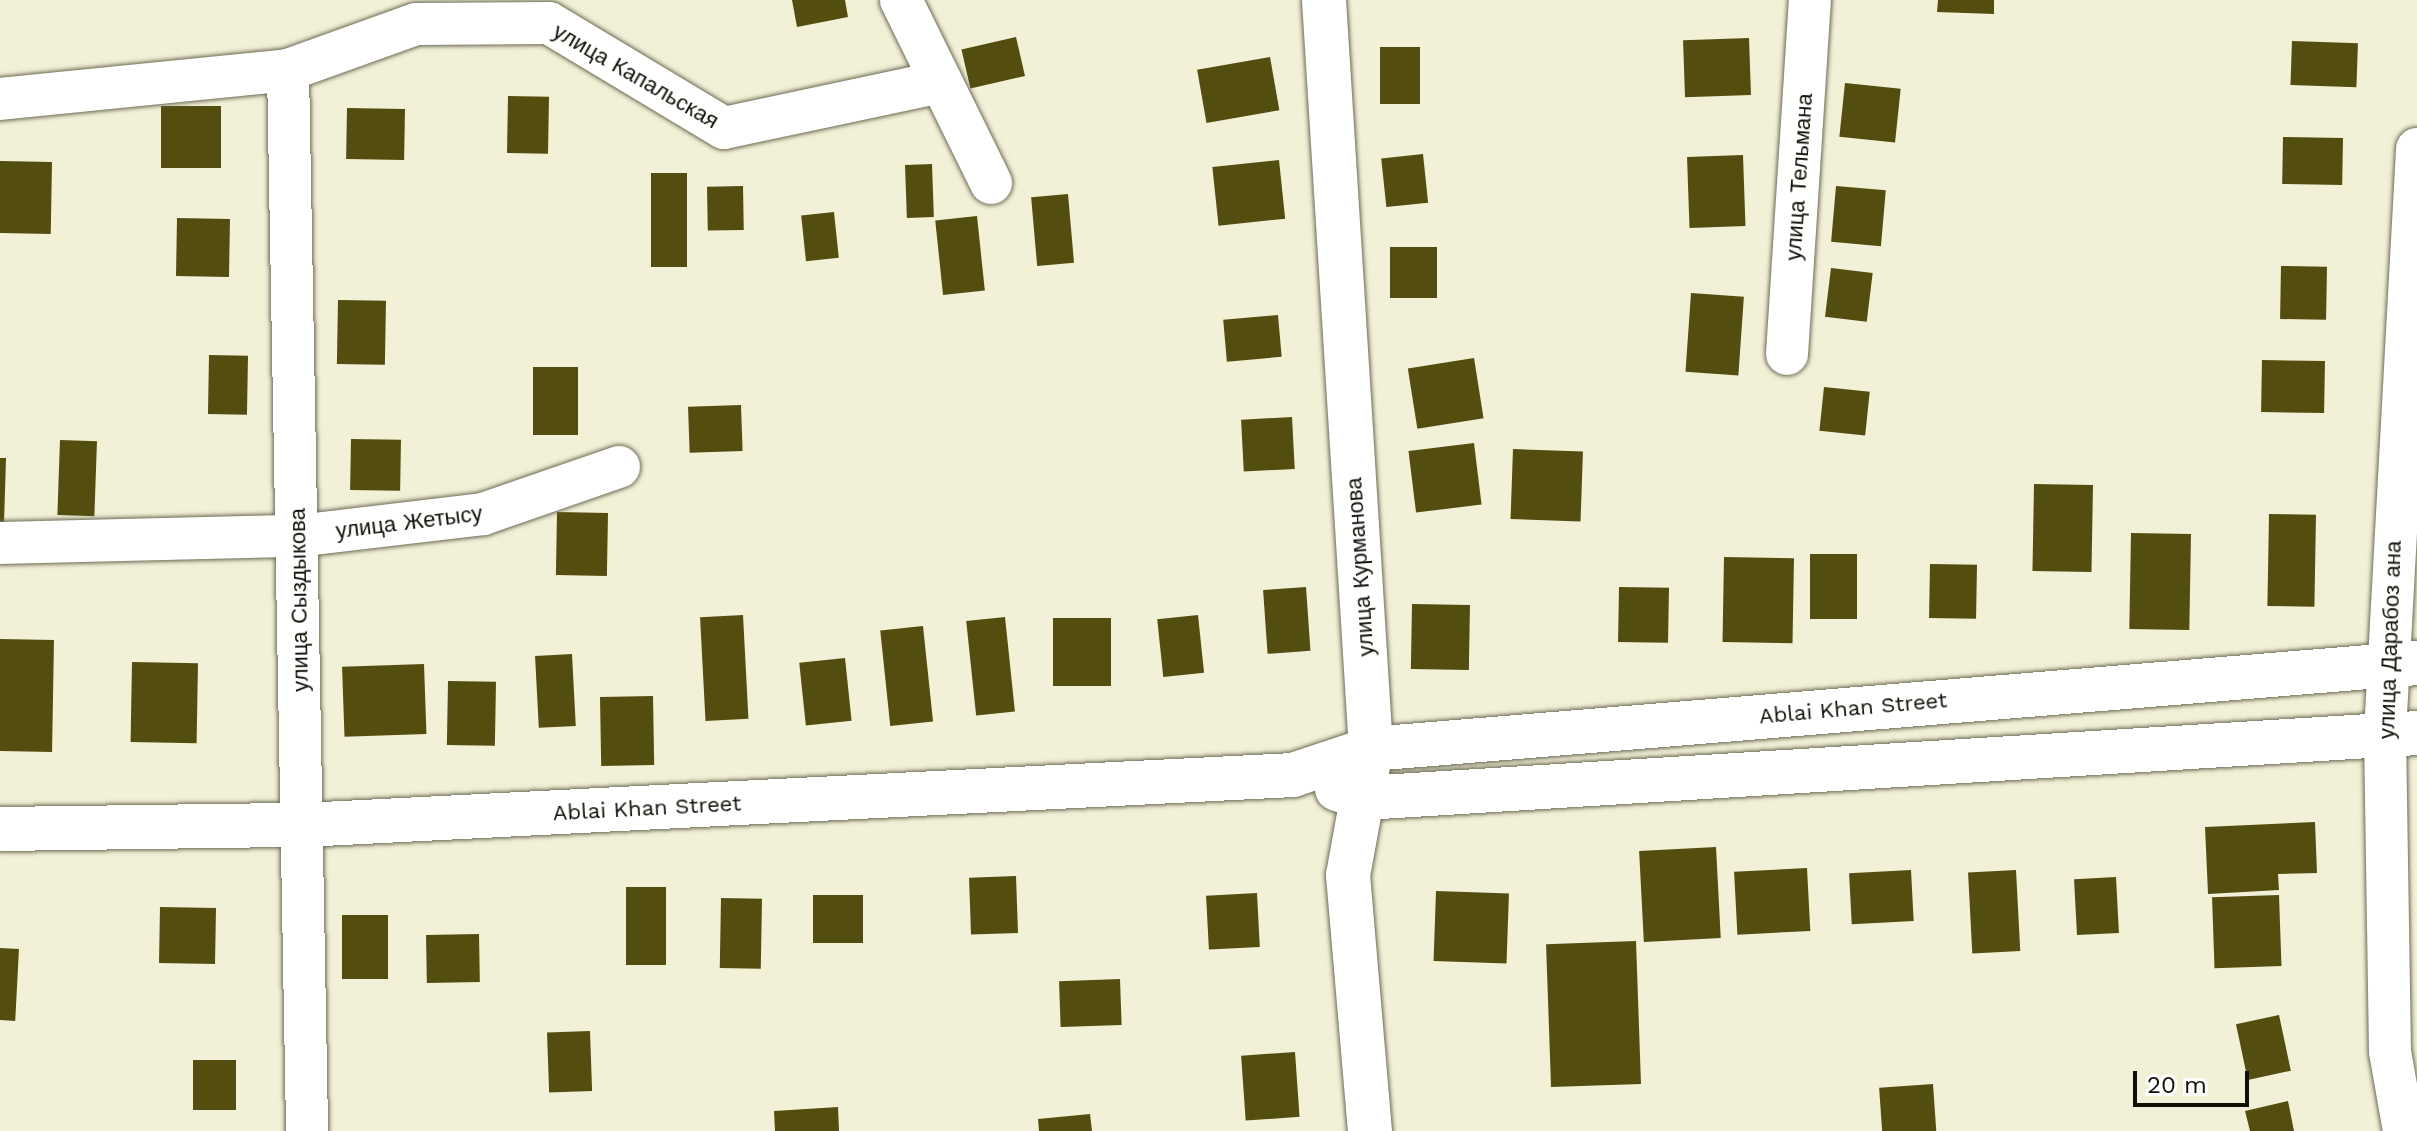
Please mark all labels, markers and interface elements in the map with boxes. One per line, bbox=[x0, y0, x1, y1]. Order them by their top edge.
street label: улица Капальская bbox=[549, 18, 723, 134]
street label: улица Тельмана bbox=[1780, 92, 1818, 262]
street label: улица Курманова bbox=[1341, 477, 1379, 657]
street label: улица Жетысу bbox=[334, 500, 484, 544]
street label: улица Сыздыкова bbox=[284, 508, 314, 692]
street label: улица Дарабоз ана bbox=[2373, 540, 2407, 740]
street label: Ablai Khan Street bbox=[1758, 687, 1948, 729]
street label: Ablai Khan Street bbox=[552, 790, 742, 826]
scale bar bbox=[2137, 1055, 2253, 1105]
text: 20 m bbox=[2147, 1071, 2207, 1099]

